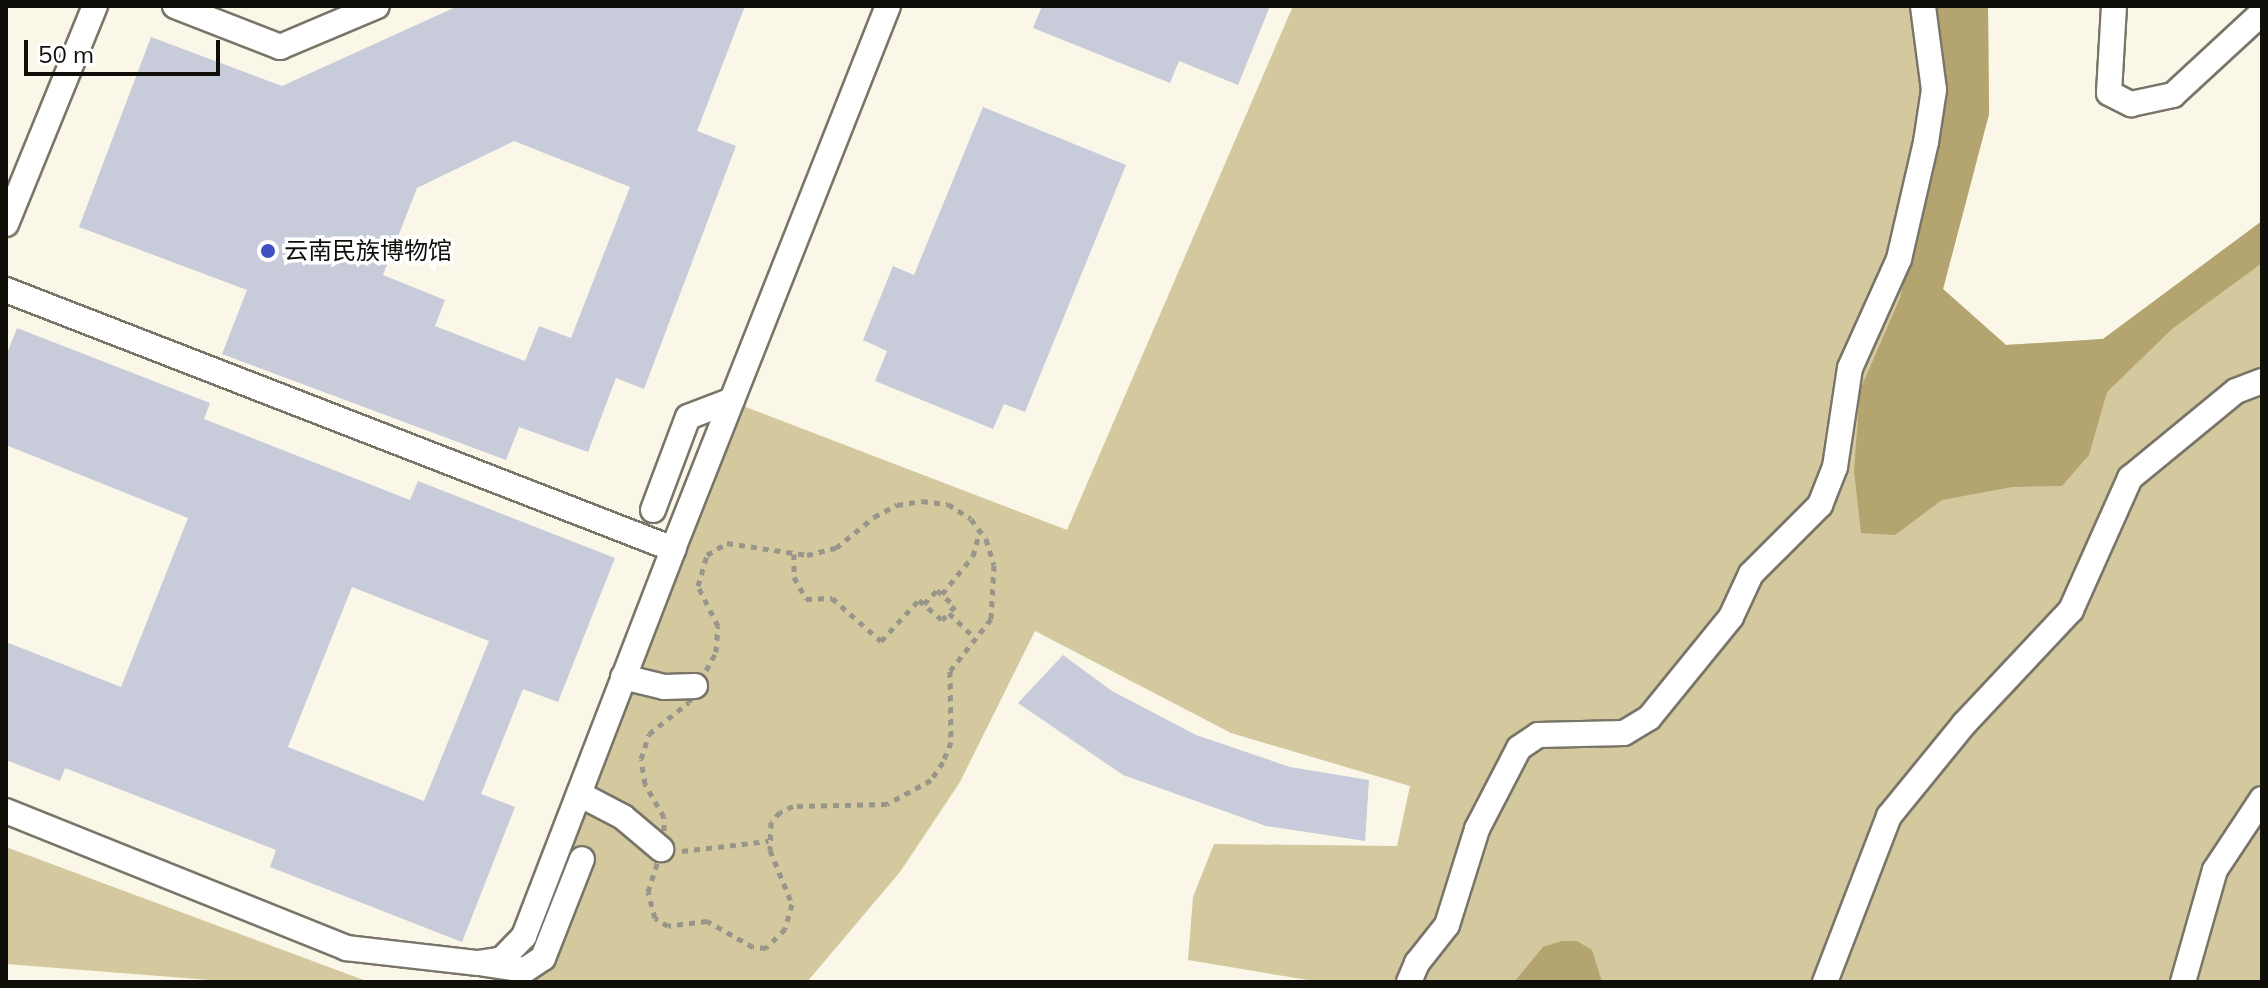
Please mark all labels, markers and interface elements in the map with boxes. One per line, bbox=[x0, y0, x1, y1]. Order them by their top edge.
scale bar bbox=[28, 24, 224, 74]
text: 50 m bbox=[38, 39, 94, 69]
place label: 云南民族博物馆 bbox=[284, 237, 452, 265]
marker: 云南民族博物馆 bbox=[259, 242, 277, 260]

